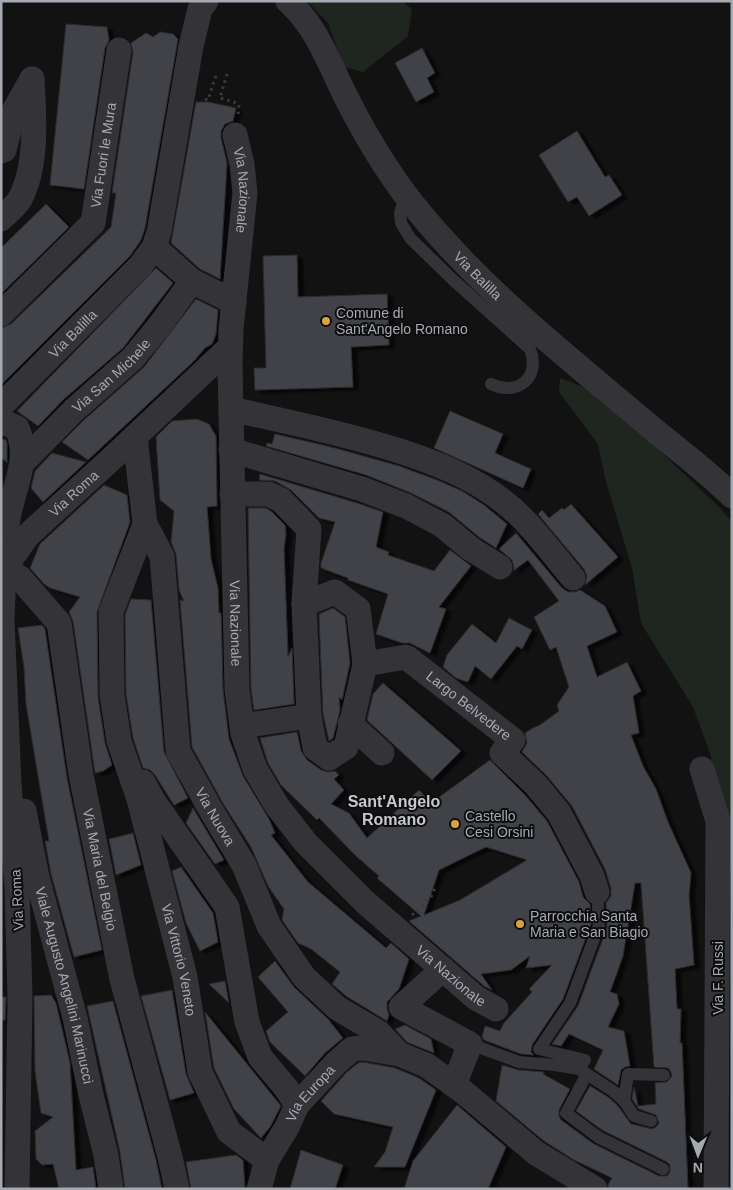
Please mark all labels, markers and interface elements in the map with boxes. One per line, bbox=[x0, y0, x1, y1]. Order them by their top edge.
street label: Via Fuori le Mura bbox=[87, 101, 119, 209]
street label: Via Nazionale bbox=[230, 146, 253, 234]
street label: Via Balilla bbox=[450, 248, 505, 303]
place label: Comune di Sant'Angelo Romano bbox=[336, 305, 468, 337]
street label: Via Balilla bbox=[46, 306, 100, 361]
marker: Comune di Sant'Angelo Romano bbox=[320, 315, 332, 327]
street label: Via San Michele bbox=[69, 335, 154, 416]
street label: Via Roma bbox=[46, 467, 102, 520]
street label: Via Nazionale bbox=[227, 580, 244, 667]
street label: Largo Belvedere bbox=[423, 668, 514, 744]
street label: Via Nuova bbox=[192, 785, 239, 849]
district label: Sant'Angelo Romano bbox=[348, 793, 441, 828]
street label: Via Maria del Belgio bbox=[80, 807, 120, 932]
place label: Castello Cesi Orsini bbox=[465, 808, 533, 840]
marker: Castello Cesi Orsini bbox=[449, 818, 461, 830]
street label: Via Roma bbox=[7, 869, 27, 931]
street label: Viale Augusto Angelini Marinucci bbox=[32, 885, 96, 1085]
street label: Via Vittorio Veneto bbox=[158, 902, 199, 1017]
place label: Parrocchia Santa Maria e San Biagio bbox=[530, 908, 649, 940]
marker: Parrocchia Santa Maria e San Biagio bbox=[514, 918, 526, 930]
street label: Via F. Russi bbox=[710, 941, 726, 1015]
street label: Via Nazionale bbox=[413, 942, 489, 1010]
street label: Via Europa bbox=[283, 1062, 338, 1124]
north arrow bbox=[673, 1130, 723, 1180]
text: N bbox=[693, 1160, 703, 1176]

